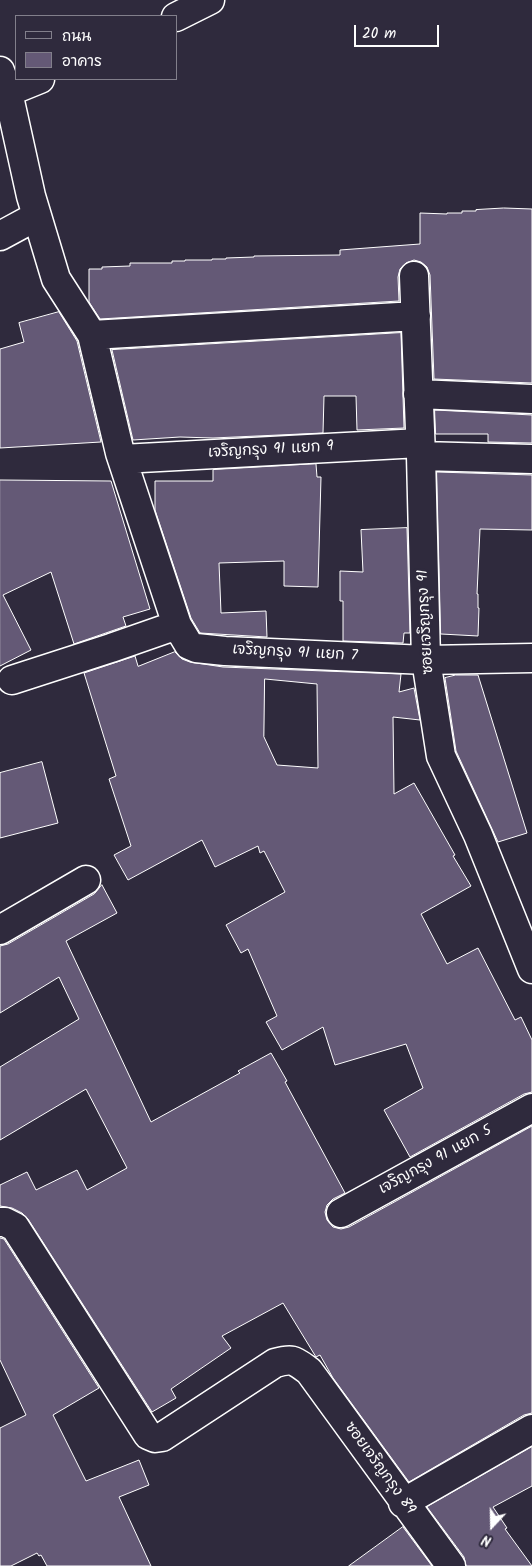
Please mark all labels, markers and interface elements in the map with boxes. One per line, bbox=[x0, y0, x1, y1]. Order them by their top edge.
legend bbox=[15, 15, 178, 80]
scale bar bbox=[357, 15, 442, 47]
text: 20 m bbox=[362, 22, 396, 46]
text: ถนน bbox=[62, 25, 91, 49]
text: อาคาร bbox=[62, 50, 102, 74]
street label: เจริญกรุง 91 แยก 9 bbox=[208, 439, 334, 463]
street label: ซอยเจริญกรุง 91 bbox=[415, 569, 439, 675]
street label: เจริญกรุง 91 แยก 7 bbox=[232, 642, 358, 666]
street label: เจริญกรุง 91 แยก 5 bbox=[376, 1122, 496, 1200]
street label: ซอยเจริญกรุง 89 bbox=[340, 1419, 418, 1519]
north arrow bbox=[467, 1501, 517, 1551]
text: N bbox=[479, 1528, 495, 1552]

